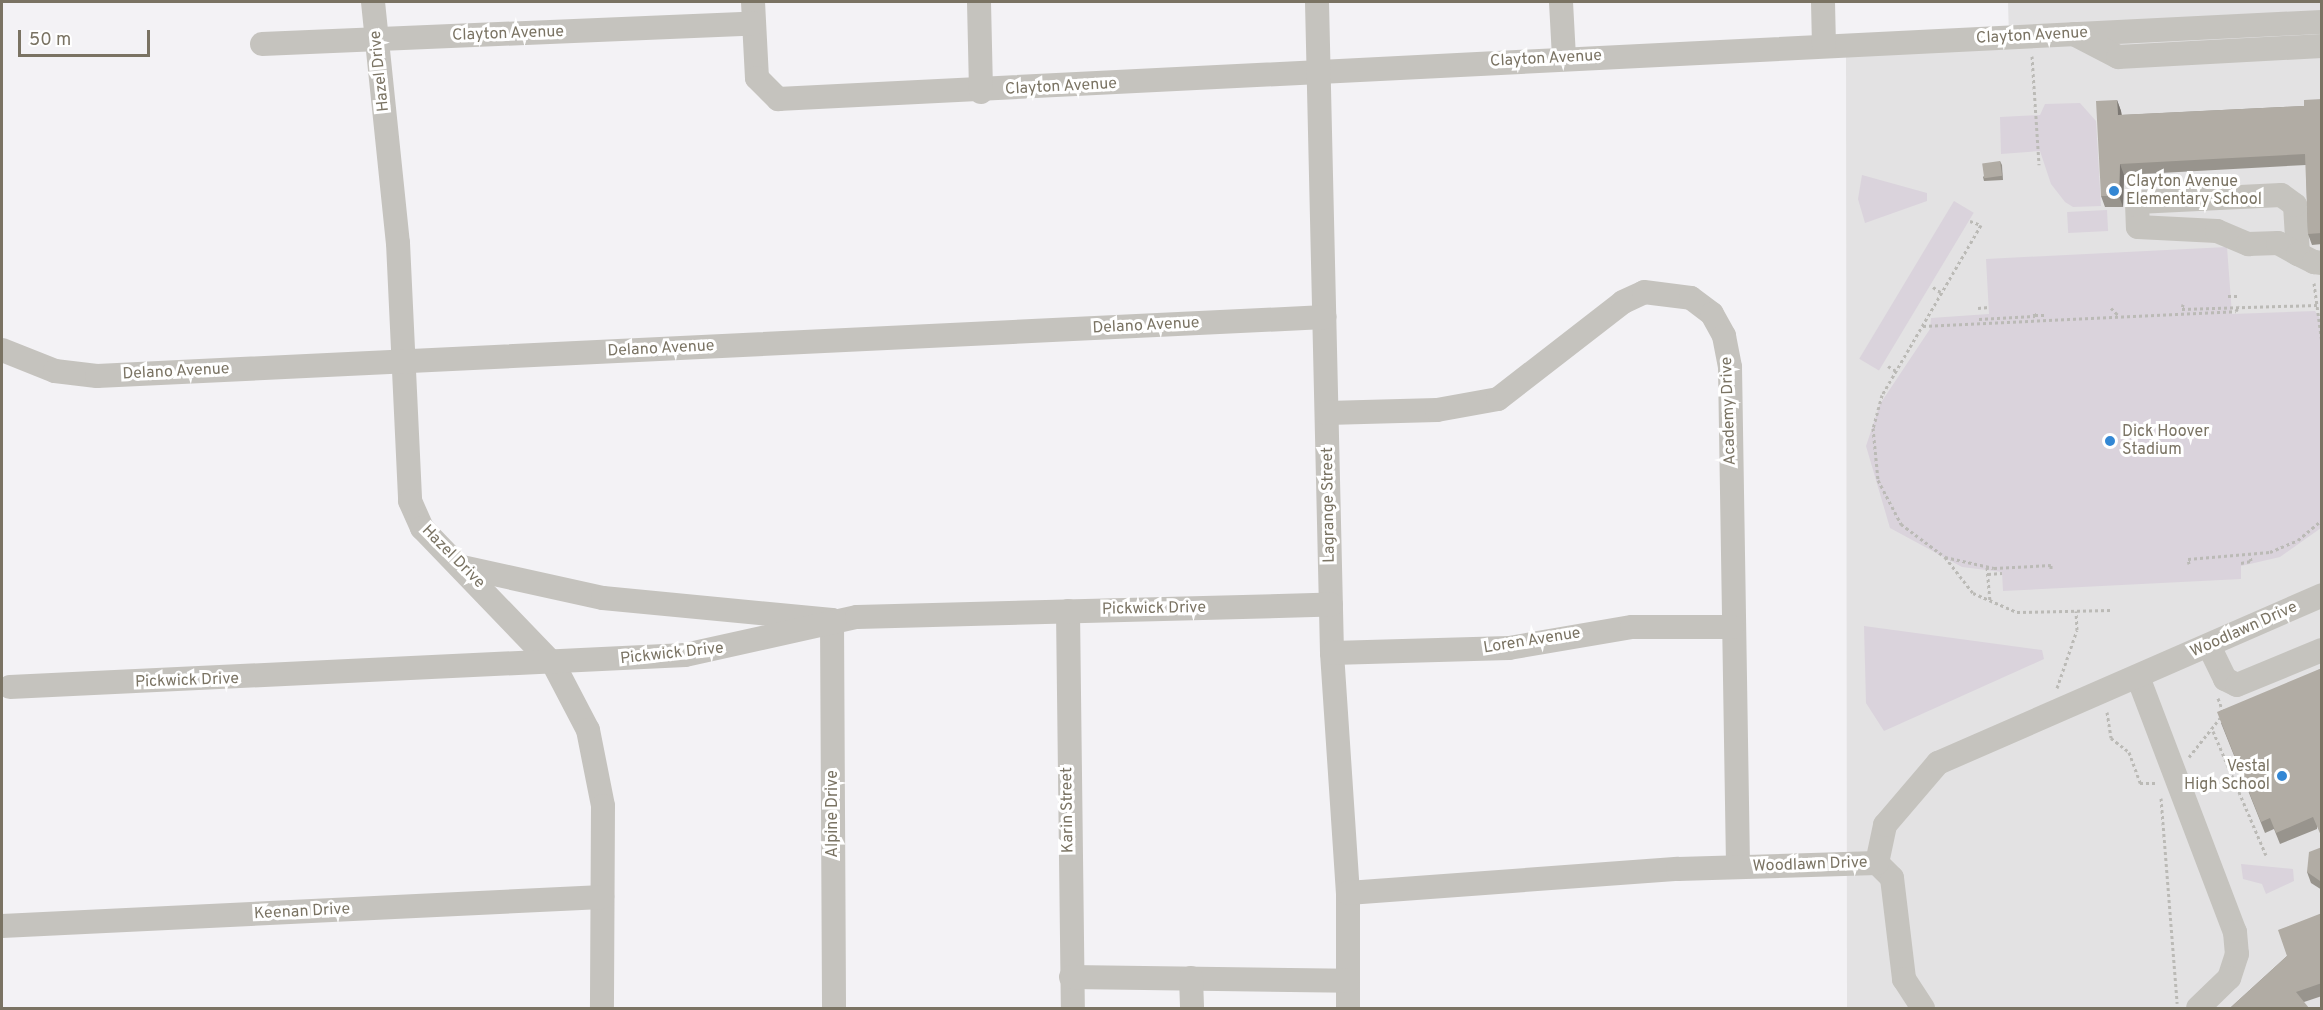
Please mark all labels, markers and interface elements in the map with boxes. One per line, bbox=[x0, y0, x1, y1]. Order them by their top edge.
scale bar bbox=[21, 18, 153, 56]
street label: Clayton Avenue bbox=[451, 22, 565, 46]
street label: Clayton Avenue bbox=[1975, 23, 2089, 49]
text: 50 m bbox=[29, 29, 71, 52]
street label: Hazel Drive bbox=[366, 29, 394, 113]
street label: Clayton Avenue bbox=[1489, 46, 1603, 72]
street label: Clayton Avenue bbox=[1004, 74, 1118, 100]
place label: Clayton Avenue Elementary School bbox=[2126, 172, 2262, 210]
marker: Clayton Avenue Elementary School bbox=[2107, 184, 2121, 198]
street label: Delano Avenue bbox=[1092, 314, 1200, 338]
street label: Delano Avenue bbox=[607, 337, 715, 361]
street label: Academy Drive bbox=[1718, 356, 1740, 466]
street label: Delano Avenue bbox=[122, 360, 230, 384]
place label: Dick Hoover Stadium bbox=[2122, 422, 2210, 460]
marker: Dick Hoover Stadium bbox=[2103, 434, 2117, 448]
street label: Lagrange Street bbox=[1318, 447, 1340, 563]
street label: Hazel Drive bbox=[417, 521, 489, 593]
street label: Pickwick Drive bbox=[1102, 598, 1206, 620]
street label: Woodlawn Drive bbox=[2188, 598, 2300, 662]
street label: Loren Avenue bbox=[1482, 624, 1582, 658]
street label: Pickwick Drive bbox=[619, 639, 725, 669]
street label: Pickwick Drive bbox=[135, 670, 239, 692]
place label: Vestal High School bbox=[2184, 757, 2270, 795]
street label: Karin Street bbox=[1058, 767, 1078, 853]
marker: Vestal High School bbox=[2275, 769, 2289, 783]
street label: Alpine Drive bbox=[823, 770, 843, 858]
street label: Woodlawn Drive bbox=[1752, 853, 1868, 877]
street label: Keenan Drive bbox=[253, 900, 351, 924]

